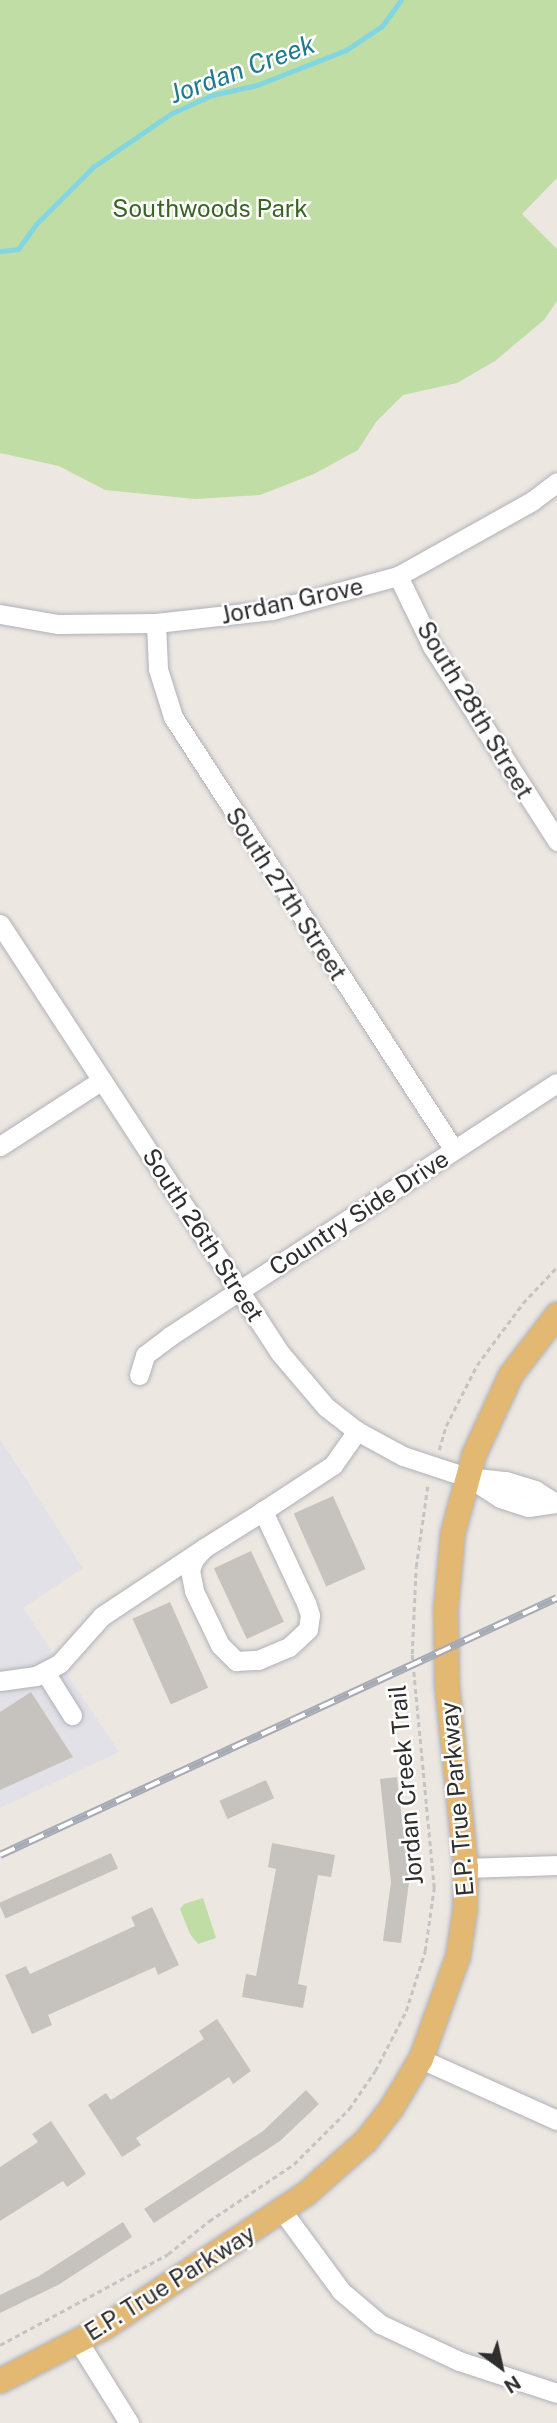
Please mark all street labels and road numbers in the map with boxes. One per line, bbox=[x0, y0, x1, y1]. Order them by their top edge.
street label: Jordan Grove bbox=[218, 572, 366, 630]
street label: South 28th Street bbox=[411, 616, 539, 804]
street label: South 27th Street bbox=[219, 802, 353, 986]
street label: South 26th Street bbox=[136, 1143, 270, 1327]
street label: Country Side Drive bbox=[264, 1144, 454, 1282]
street label: Jordan Creek Trail bbox=[383, 1684, 429, 1886]
street label: E.P. True Parkway bbox=[434, 1700, 480, 1898]
street label: E.P. True Parkway bbox=[79, 2219, 261, 2347]

